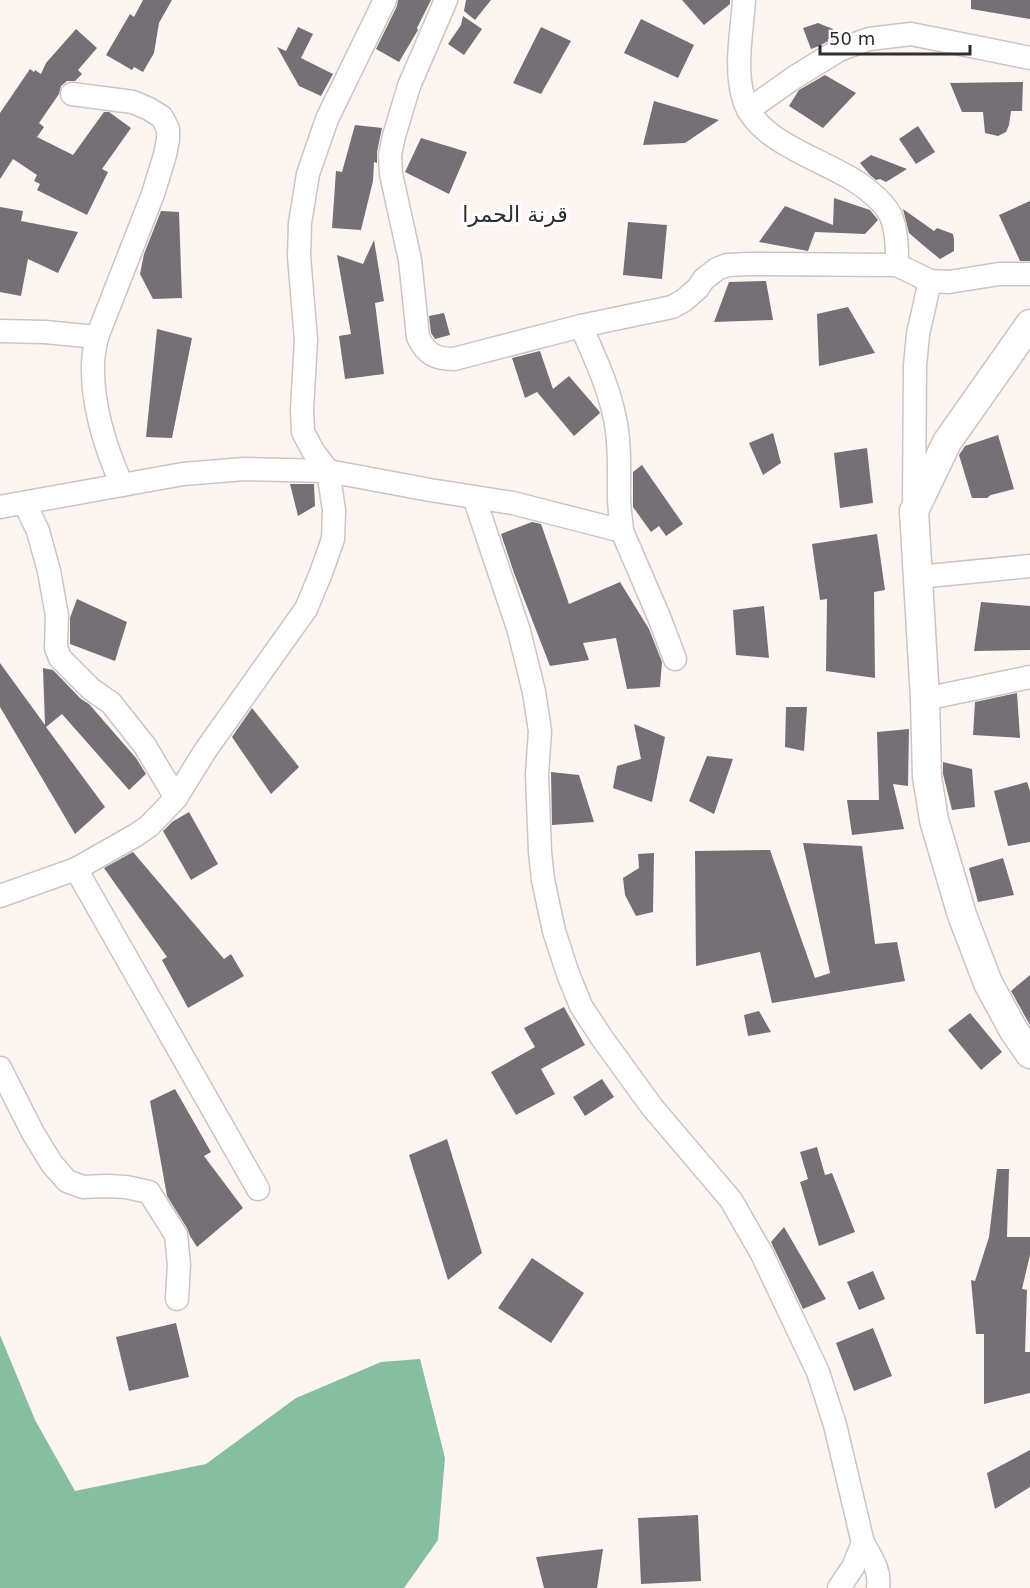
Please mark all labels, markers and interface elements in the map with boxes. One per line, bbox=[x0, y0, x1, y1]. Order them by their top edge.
scale bar bbox=[820, 18, 970, 56]
text: 50 m bbox=[829, 28, 875, 49]
district label: قرنة الحمرا bbox=[462, 202, 568, 227]

